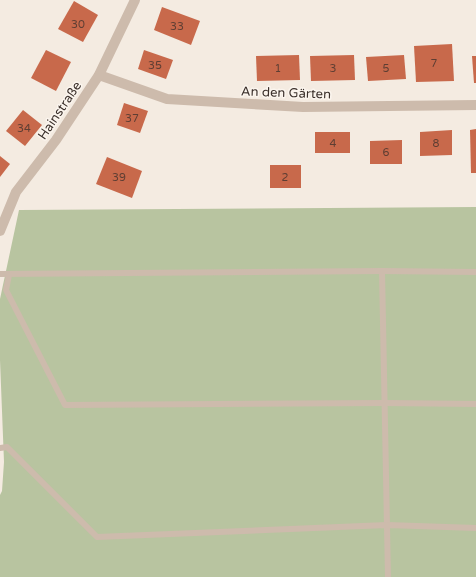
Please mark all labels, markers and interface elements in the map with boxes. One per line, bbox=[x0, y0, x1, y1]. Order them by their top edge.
house number: 30 bbox=[71, 18, 85, 31]
house number: 33 bbox=[170, 20, 184, 33]
house number: 7 bbox=[431, 57, 438, 70]
house number: 35 bbox=[148, 59, 162, 72]
house number: 1 bbox=[275, 62, 281, 75]
house number: 3 bbox=[330, 62, 337, 75]
house number: 5 bbox=[383, 62, 390, 75]
street label: Hainstraße bbox=[34, 78, 85, 143]
street label: An den Gärten bbox=[241, 83, 331, 103]
house number: 37 bbox=[125, 112, 139, 125]
house number: 34 bbox=[17, 122, 31, 135]
house number: 4 bbox=[330, 137, 337, 150]
house number: 8 bbox=[433, 137, 440, 150]
house number: 6 bbox=[383, 146, 390, 159]
house number: 39 bbox=[112, 171, 126, 184]
house number: 2 bbox=[282, 171, 289, 184]

